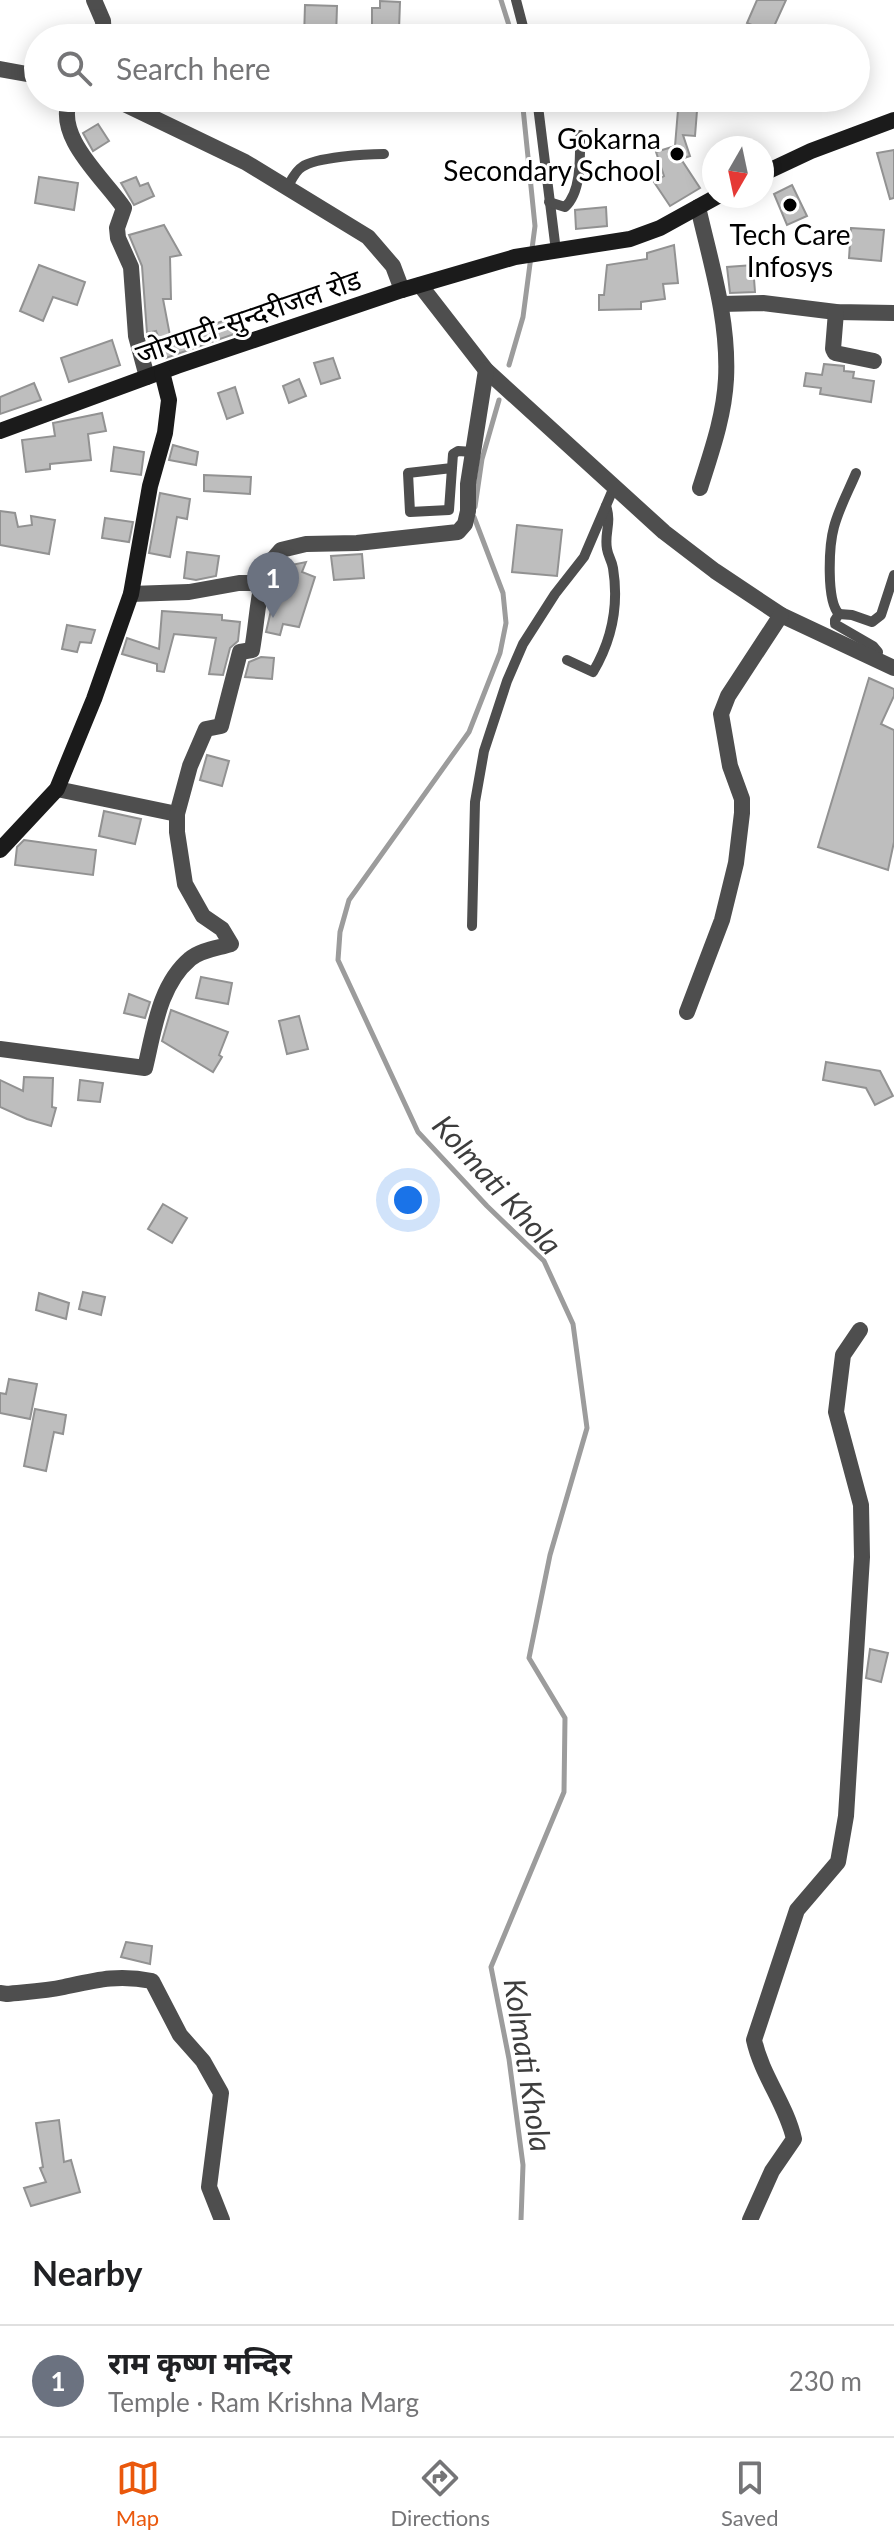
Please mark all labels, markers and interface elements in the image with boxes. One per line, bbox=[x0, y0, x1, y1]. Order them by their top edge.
search box bbox=[24, 24, 870, 112]
icon: search bbox=[52, 46, 96, 90]
text: Search here bbox=[116, 50, 271, 86]
place label: Gokarna Secondary School bbox=[443, 121, 661, 187]
north arrow bbox=[702, 136, 774, 208]
marker: Gokarna Secondary School bbox=[668, 145, 686, 163]
marker: Tech Care Infosys bbox=[781, 196, 799, 214]
place label: Tech Care Infosys bbox=[729, 217, 851, 283]
street label: जोरपाटी-सुन्दरीजल रोड bbox=[131, 261, 367, 372]
pin: 1 bbox=[247, 552, 299, 618]
water label: Kolmati Khola bbox=[426, 1107, 570, 1261]
your location bbox=[388, 1180, 428, 1220]
water label: Kolmati Khola bbox=[498, 1976, 560, 2154]
text: Nearby bbox=[32, 2252, 143, 2293]
text: राम कृष्ण मन्दिर bbox=[108, 2344, 292, 2380]
text: 1 bbox=[50, 2365, 66, 2397]
text: 230 m bbox=[789, 2365, 862, 2397]
text: Temple · Ram Krishna Marg bbox=[108, 2386, 419, 2418]
tab: Map bbox=[116, 2456, 160, 2531]
tab: Directions bbox=[391, 2456, 490, 2531]
tab: Saved bbox=[721, 2456, 778, 2531]

